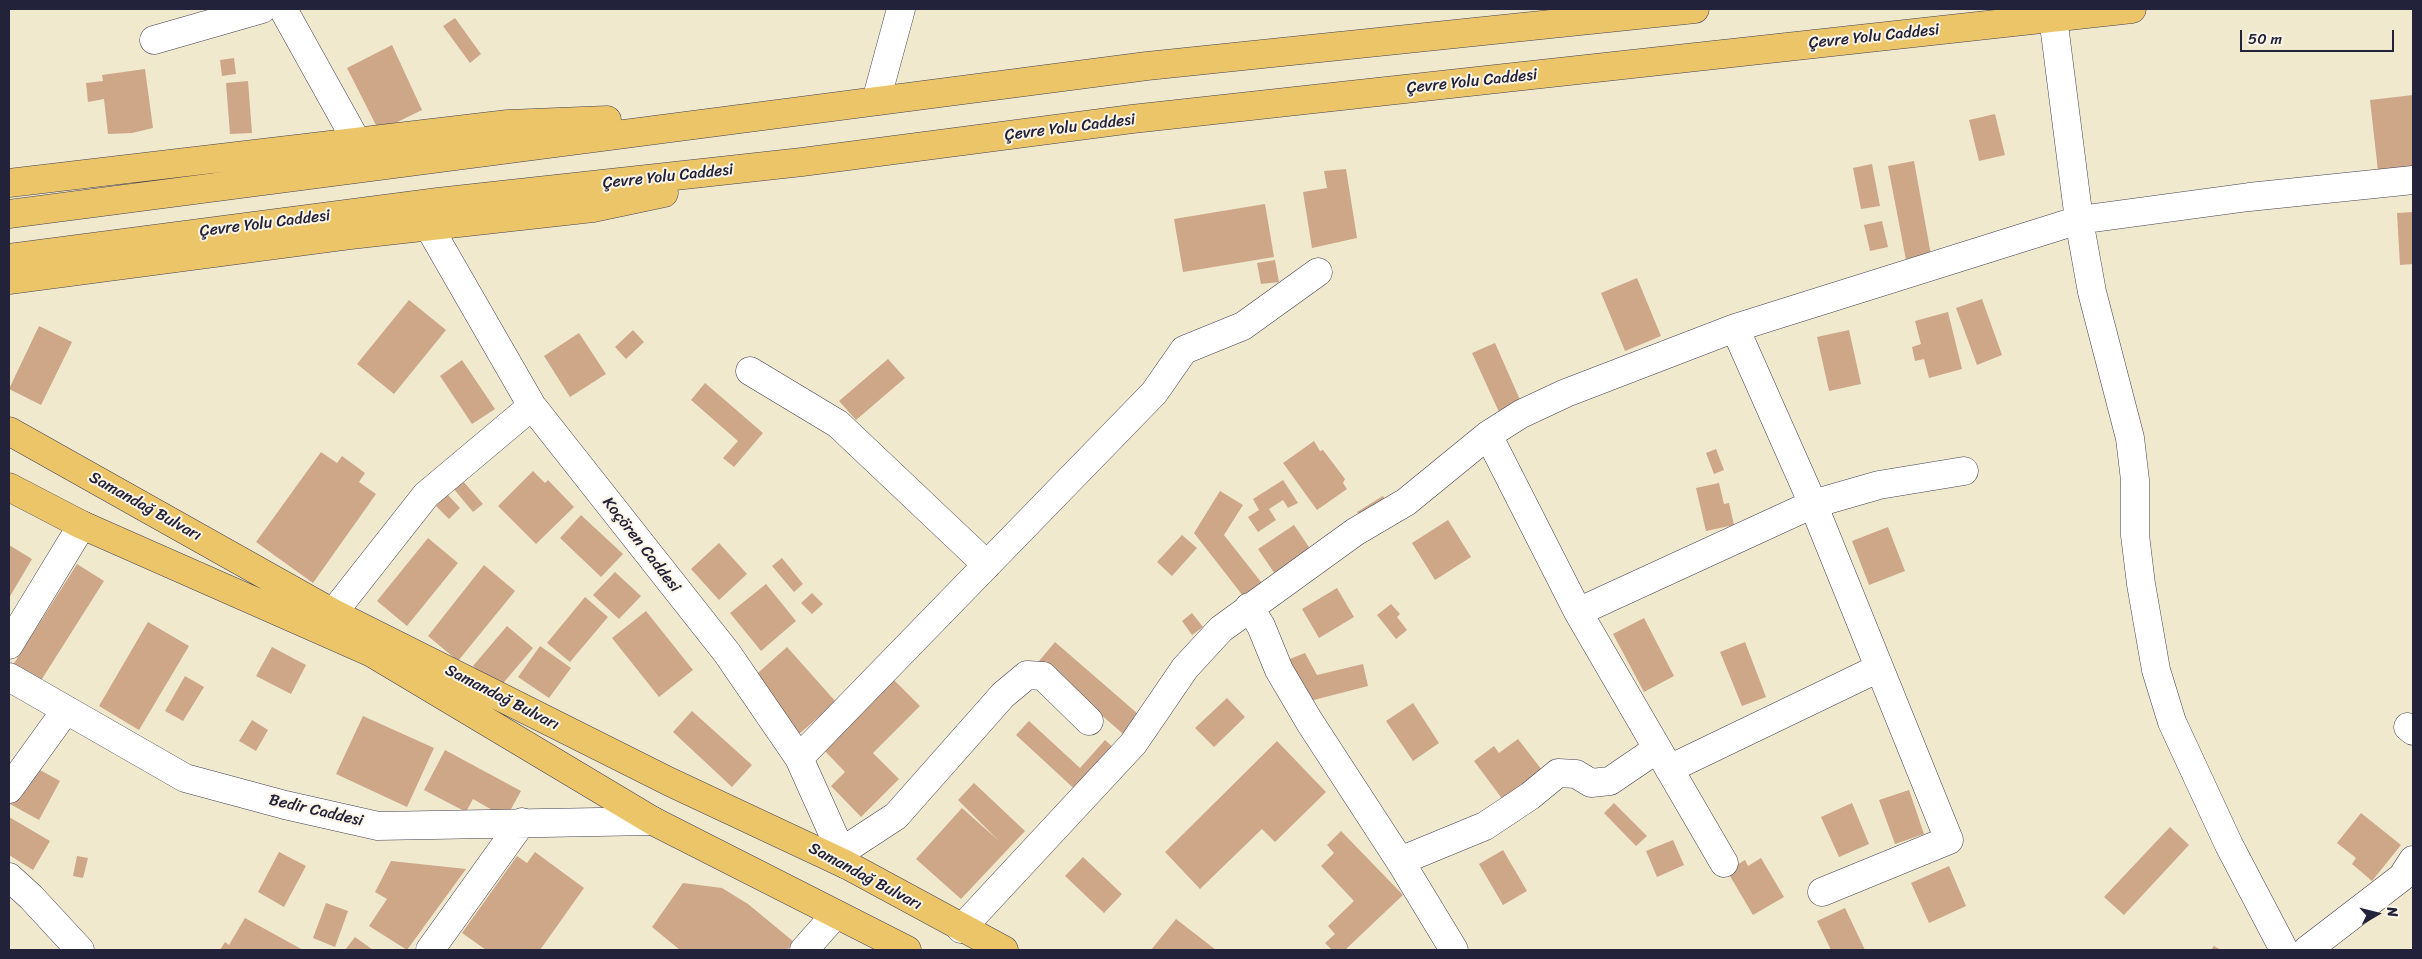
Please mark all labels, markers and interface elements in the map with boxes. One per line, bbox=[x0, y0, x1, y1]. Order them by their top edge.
scale bar bbox=[2242, 20, 2396, 52]
street label: Çevre Yolu Caddesi bbox=[1808, 21, 1940, 53]
text: 50 m bbox=[2248, 26, 2282, 52]
street label: Çevre Yolu Caddesi bbox=[1406, 66, 1538, 98]
street label: Çevre Yolu Caddesi bbox=[1004, 110, 1136, 146]
street label: Çevre Yolu Caddesi bbox=[602, 161, 734, 193]
street label: Çevre Yolu Caddesi bbox=[199, 206, 331, 242]
street label: Samandağ Bulvarı bbox=[86, 468, 204, 546]
street label: Koçören Caddesi bbox=[598, 494, 684, 596]
street label: Samandağ Bulvarı bbox=[442, 661, 562, 735]
street label: Bedir Caddesi bbox=[267, 791, 365, 831]
street label: Samandağ Bulvarı bbox=[805, 839, 925, 915]
north arrow bbox=[2352, 889, 2402, 939]
text: N bbox=[2379, 905, 2405, 918]

